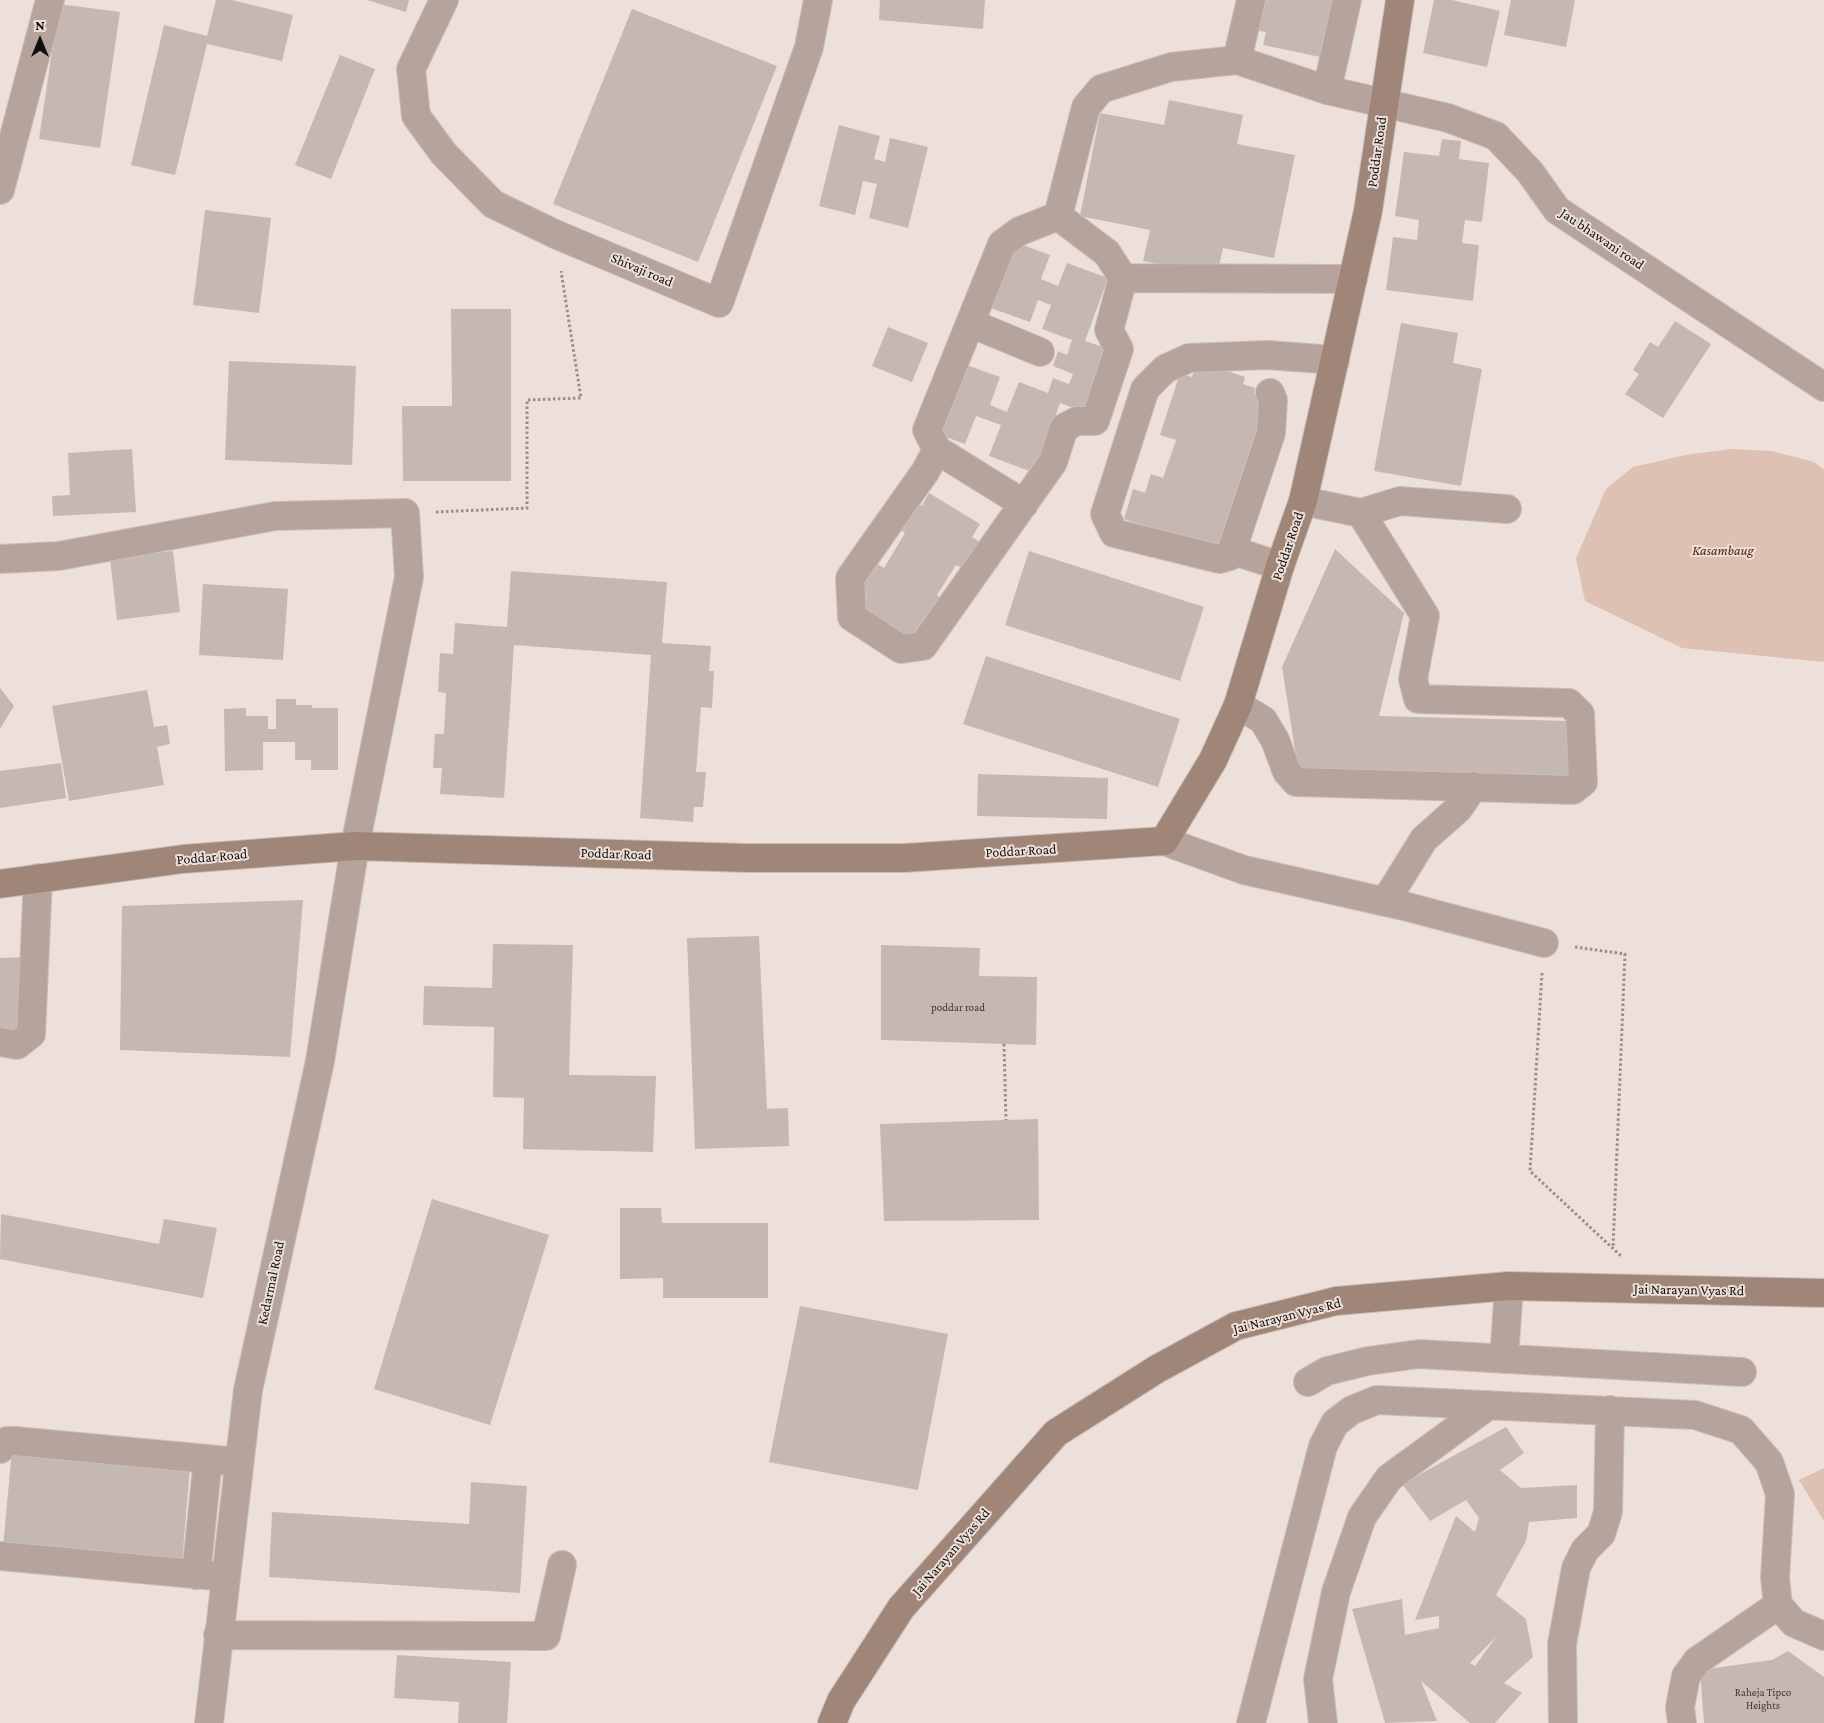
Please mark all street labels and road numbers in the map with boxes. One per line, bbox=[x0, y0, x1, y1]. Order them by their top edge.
street label: Poddar Road bbox=[1364, 116, 1390, 188]
street label: Jau bhawani road bbox=[1557, 205, 1647, 273]
street label: Shivaji road bbox=[608, 249, 676, 291]
street label: Poddar Road bbox=[1269, 510, 1307, 582]
street label: Poddar Road bbox=[985, 841, 1057, 861]
street label: Poddar Road bbox=[580, 844, 652, 864]
street label: Poddar Road bbox=[176, 846, 248, 868]
street label: Kedarmal Road bbox=[254, 1240, 288, 1326]
street label: Jai Narayan Vyas Rd bbox=[1634, 1281, 1744, 1299]
street label: Jai Narayan Vyas Rd bbox=[1231, 1295, 1343, 1337]
street label: Jai Narayan Vyas Rd bbox=[908, 1505, 994, 1599]

